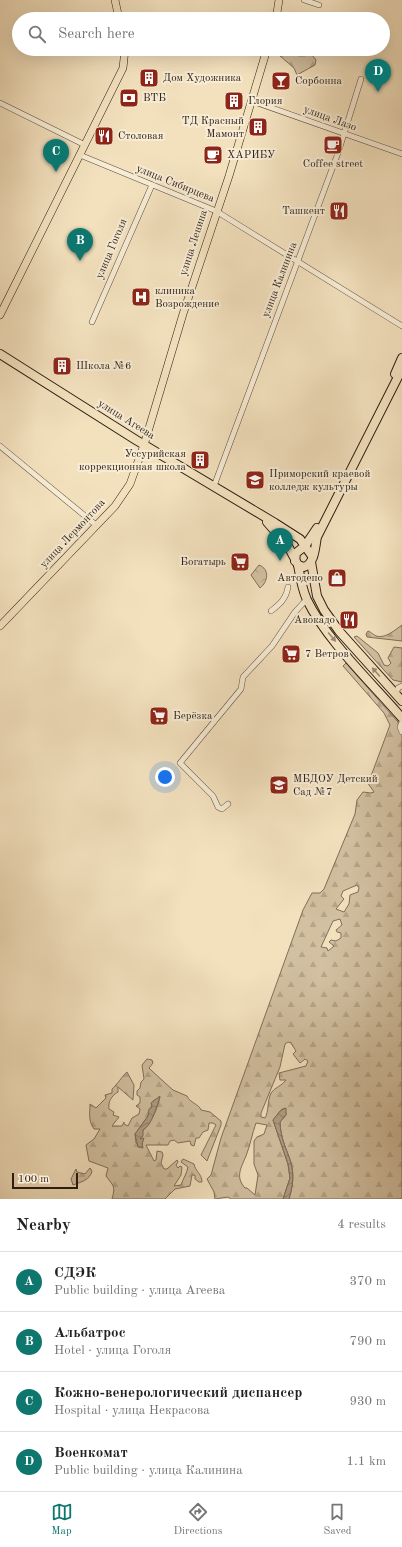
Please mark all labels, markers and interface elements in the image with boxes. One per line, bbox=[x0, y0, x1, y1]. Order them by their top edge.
search box bbox=[12, 12, 390, 56]
icon: search bbox=[26, 23, 48, 45]
text: Search here bbox=[58, 27, 135, 42]
pin: D bbox=[365, 59, 391, 92]
building icon: Дом Художника bbox=[138, 67, 160, 89]
bar icon: Сорбонна bbox=[270, 70, 292, 92]
place label: Дом Художника bbox=[163, 73, 242, 84]
place label: Сорбонна bbox=[295, 76, 342, 87]
bank icon: ВТБ bbox=[118, 87, 140, 109]
building icon: Глория bbox=[223, 90, 245, 112]
place label: ВТБ bbox=[143, 93, 166, 104]
place label: Глория bbox=[248, 96, 283, 107]
street label: улица Лазо bbox=[302, 104, 358, 134]
place label: ТД Красный Мамонт bbox=[182, 116, 244, 140]
building icon: ТД Красный Мамонт bbox=[247, 116, 269, 138]
restaurant icon: Столовая bbox=[93, 125, 115, 147]
place label: Столовая bbox=[118, 131, 164, 142]
cafe icon: Coffee street bbox=[322, 134, 344, 156]
pin: C bbox=[43, 139, 69, 172]
cafe icon: ХАРИБУ bbox=[202, 144, 224, 166]
place label: ХАРИБУ bbox=[227, 150, 276, 161]
place label: Coffee street bbox=[303, 159, 363, 170]
street label: улица Сибирцева bbox=[134, 163, 216, 205]
restaurant icon: Ташкент bbox=[328, 200, 350, 222]
place label: Ташкент bbox=[282, 206, 325, 217]
street label: улица Ленина bbox=[178, 208, 210, 277]
street label: улица Гоголя bbox=[94, 217, 130, 281]
pin: B bbox=[67, 228, 93, 261]
street label: улица Калинина bbox=[261, 240, 300, 319]
hospital icon: клиника Возрождение bbox=[130, 286, 152, 308]
place label: клиника Возрождение bbox=[155, 286, 219, 310]
building icon: Школа №6 bbox=[51, 355, 73, 377]
place label: Школа №6 bbox=[76, 361, 131, 372]
street label: улица Агеева bbox=[96, 398, 157, 442]
place label: Уссурийская коррекционная школа bbox=[79, 449, 187, 473]
building icon: Уссурийская коррекционная школа bbox=[189, 449, 211, 471]
school or university icon: Приморский краевой колледж культуры bbox=[244, 469, 266, 491]
place label: Приморский краевой колледж культуры bbox=[269, 469, 370, 493]
street label: улица Лермонтова bbox=[38, 497, 108, 571]
pin: A bbox=[267, 528, 293, 561]
supermarket icon: Богатырь bbox=[229, 551, 251, 573]
place label: Богатырь bbox=[180, 557, 226, 568]
shop icon: Автодепо bbox=[326, 567, 348, 589]
place label: Автодепо bbox=[277, 573, 323, 584]
restaurant icon: Авокадо bbox=[338, 609, 360, 631]
place label: Авокадо bbox=[294, 615, 335, 626]
one-way arrow bbox=[327, 632, 336, 642]
supermarket icon: 7 Ветров bbox=[280, 643, 302, 665]
place label: 7 Ветров bbox=[305, 649, 349, 660]
one-way arrow bbox=[371, 667, 381, 677]
supermarket icon: Берёзка bbox=[148, 705, 170, 727]
place label: Берёзка bbox=[173, 711, 213, 722]
your location bbox=[155, 767, 175, 787]
school or university icon: МБДОУ Детский Сад №7 bbox=[268, 774, 290, 796]
place label: МБДОУ Детский Сад №7 bbox=[293, 774, 378, 798]
scale bar bbox=[12, 1171, 78, 1190]
text: 100 m bbox=[18, 1174, 49, 1185]
text: Nearby bbox=[16, 1217, 71, 1234]
text: 4 results bbox=[337, 1218, 386, 1231]
text: СДЭК bbox=[54, 1266, 96, 1281]
text: A bbox=[24, 1275, 34, 1288]
text: 370 m bbox=[349, 1275, 386, 1288]
text: Public building · улица Агеева bbox=[54, 1284, 225, 1297]
text: Альбатрос bbox=[54, 1326, 126, 1341]
text: B bbox=[24, 1335, 34, 1348]
text: 790 m bbox=[349, 1335, 386, 1348]
text: Hotel · улица Гоголя bbox=[54, 1344, 171, 1357]
text: Кожно-венерологический диспансер bbox=[54, 1386, 302, 1401]
text: C bbox=[25, 1395, 33, 1408]
text: 930 m bbox=[349, 1395, 386, 1408]
text: Hospital · улица Некрасова bbox=[54, 1404, 210, 1417]
text: Военкомат bbox=[54, 1446, 128, 1461]
text: D bbox=[24, 1455, 34, 1468]
text: 1.1 km bbox=[347, 1455, 386, 1468]
text: Public building · улица Калинина bbox=[54, 1464, 243, 1477]
tab: Map bbox=[51, 1501, 73, 1539]
tab: Directions bbox=[174, 1501, 222, 1539]
tab: Saved bbox=[323, 1501, 351, 1539]

